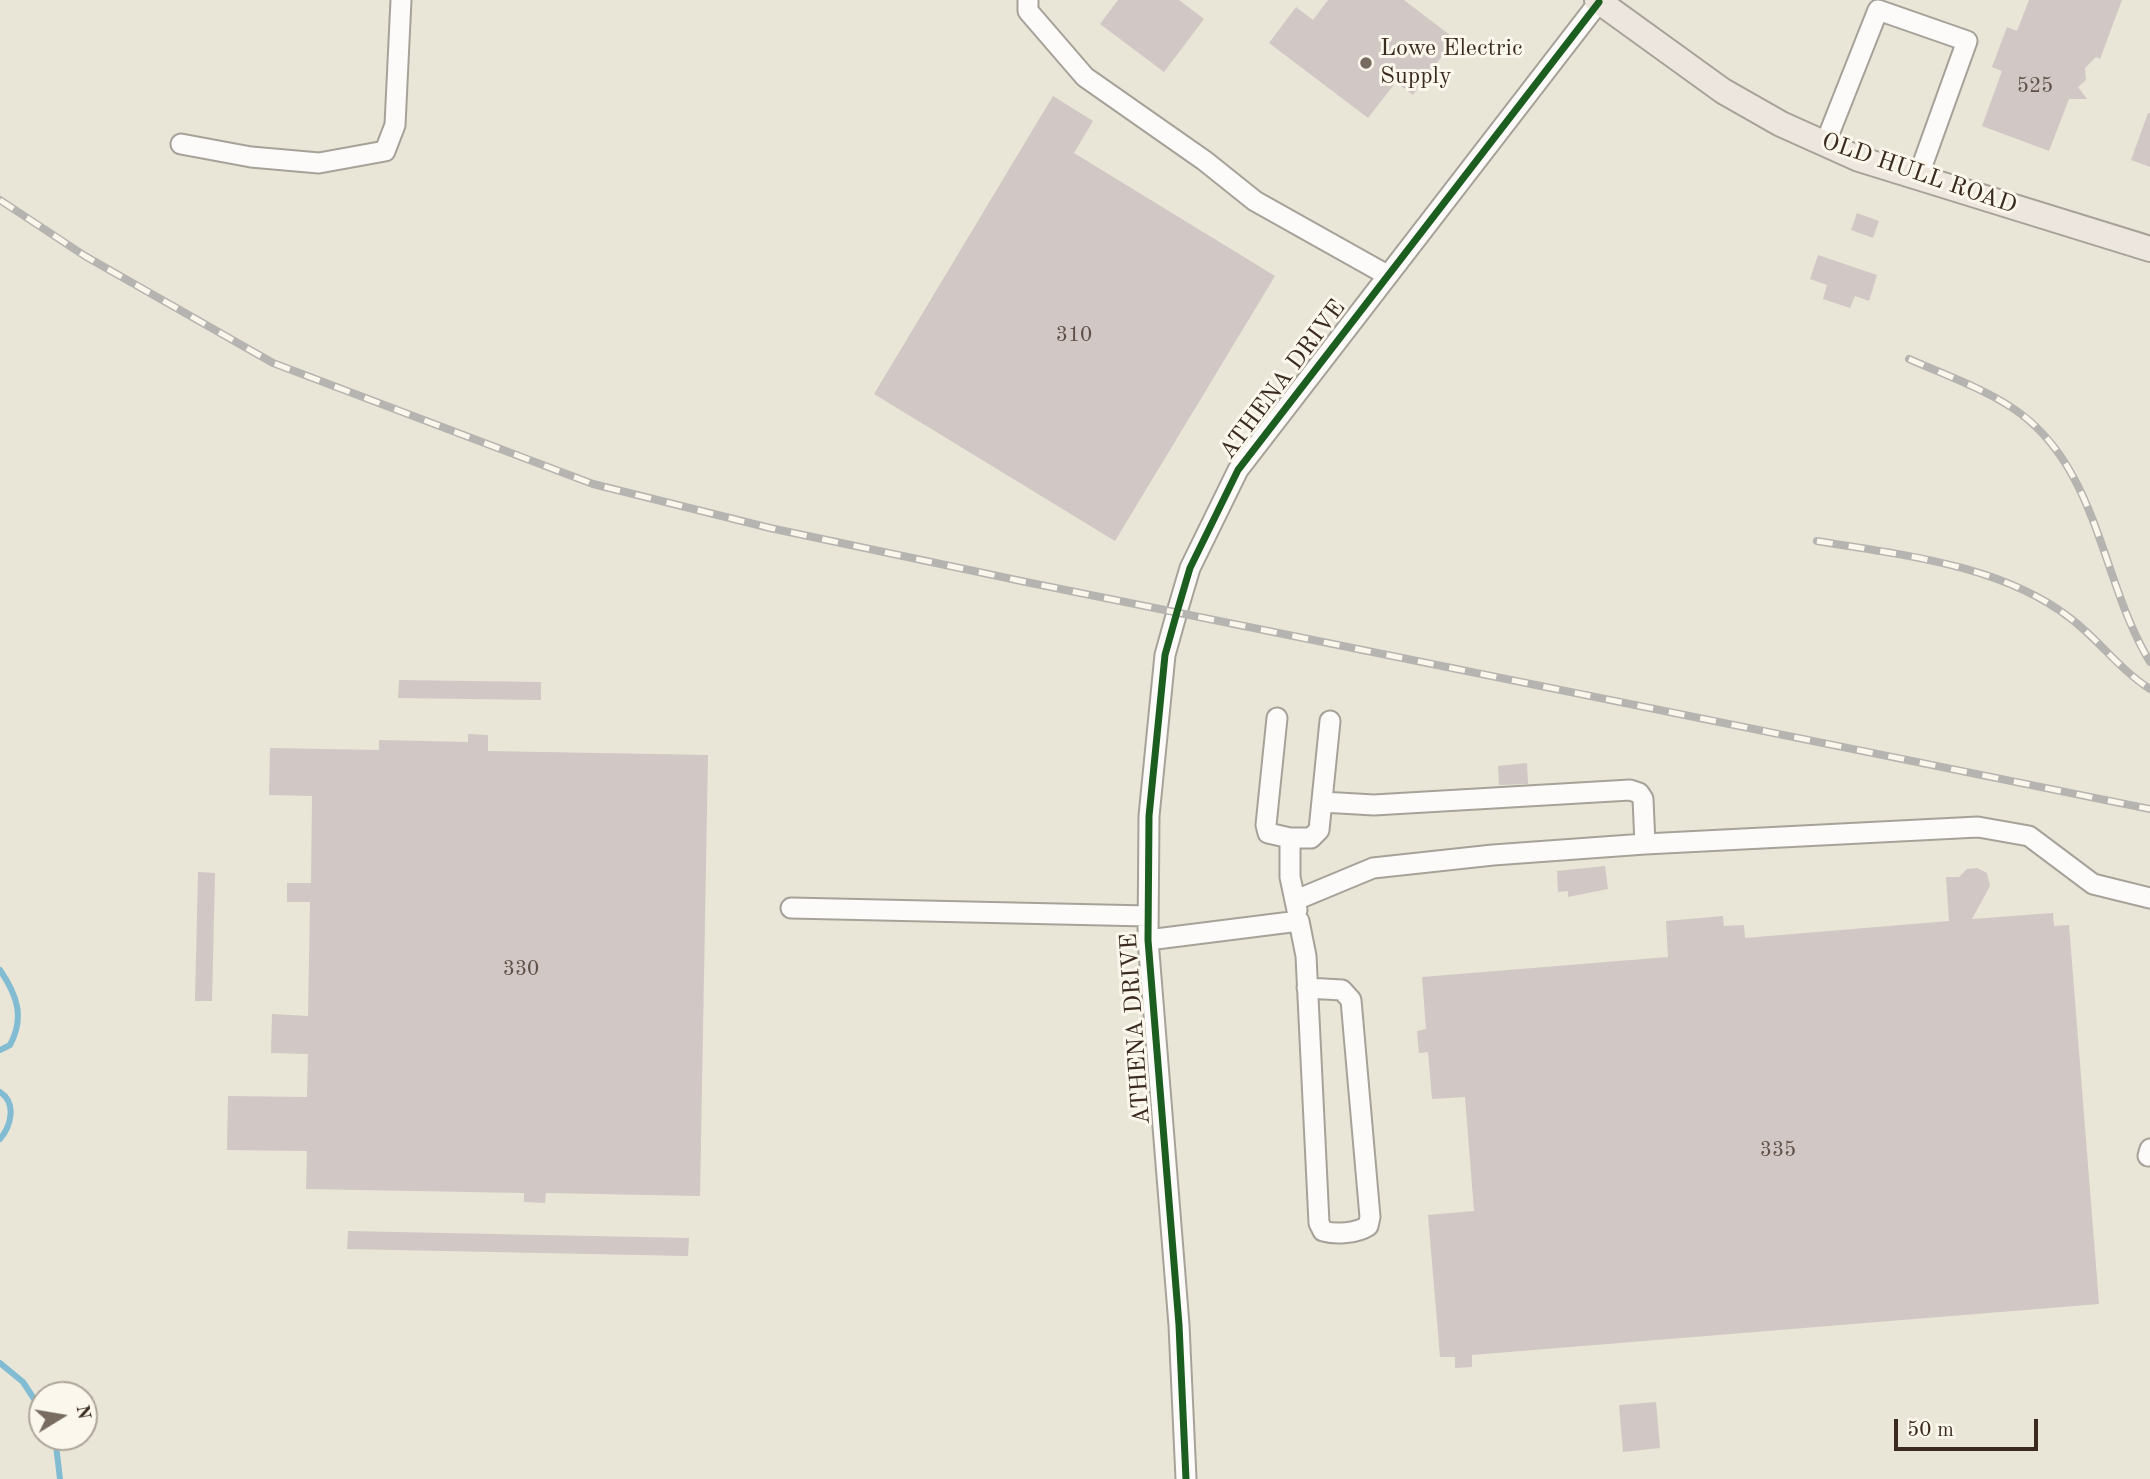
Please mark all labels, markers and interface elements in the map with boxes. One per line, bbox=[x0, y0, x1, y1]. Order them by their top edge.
place label: Lowe Electric Supply bbox=[1380, 35, 1523, 91]
marker: Lowe Electric Supply bbox=[1358, 55, 1374, 71]
house number: 525 bbox=[2017, 73, 2053, 99]
street label: OLD HULL ROAD bbox=[1818, 127, 2020, 221]
street label: ATHENA DRIVE bbox=[1214, 295, 1352, 465]
house number: 310 bbox=[1056, 322, 1092, 348]
street label: ATHENA DRIVE bbox=[1115, 932, 1157, 1126]
house number: 330 bbox=[503, 956, 539, 982]
house number: 335 bbox=[1760, 1137, 1796, 1163]
north arrow bbox=[28, 1381, 98, 1451]
text: N bbox=[71, 1403, 93, 1421]
scale bar bbox=[1898, 1406, 2042, 1450]
text: 50 m bbox=[1907, 1420, 1954, 1441]

